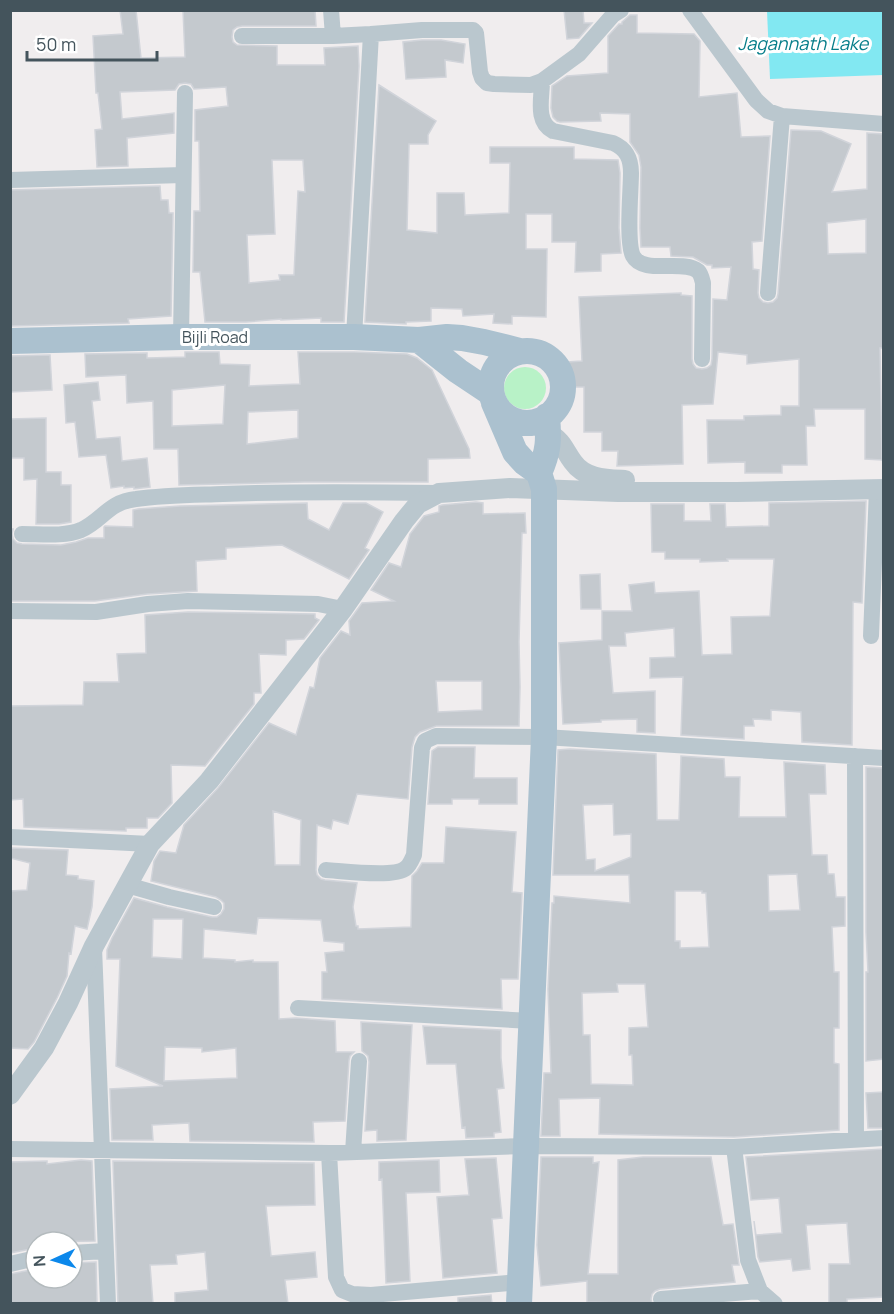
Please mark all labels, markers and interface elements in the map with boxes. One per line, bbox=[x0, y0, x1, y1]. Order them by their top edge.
scale bar bbox=[27, 24, 158, 62]
water label: Jagannath Lake bbox=[738, 31, 870, 55]
text: 50 m bbox=[36, 32, 76, 56]
street label: Bijli Road bbox=[182, 326, 248, 348]
north arrow bbox=[24, 1230, 84, 1290]
text: N bbox=[28, 1255, 50, 1268]

